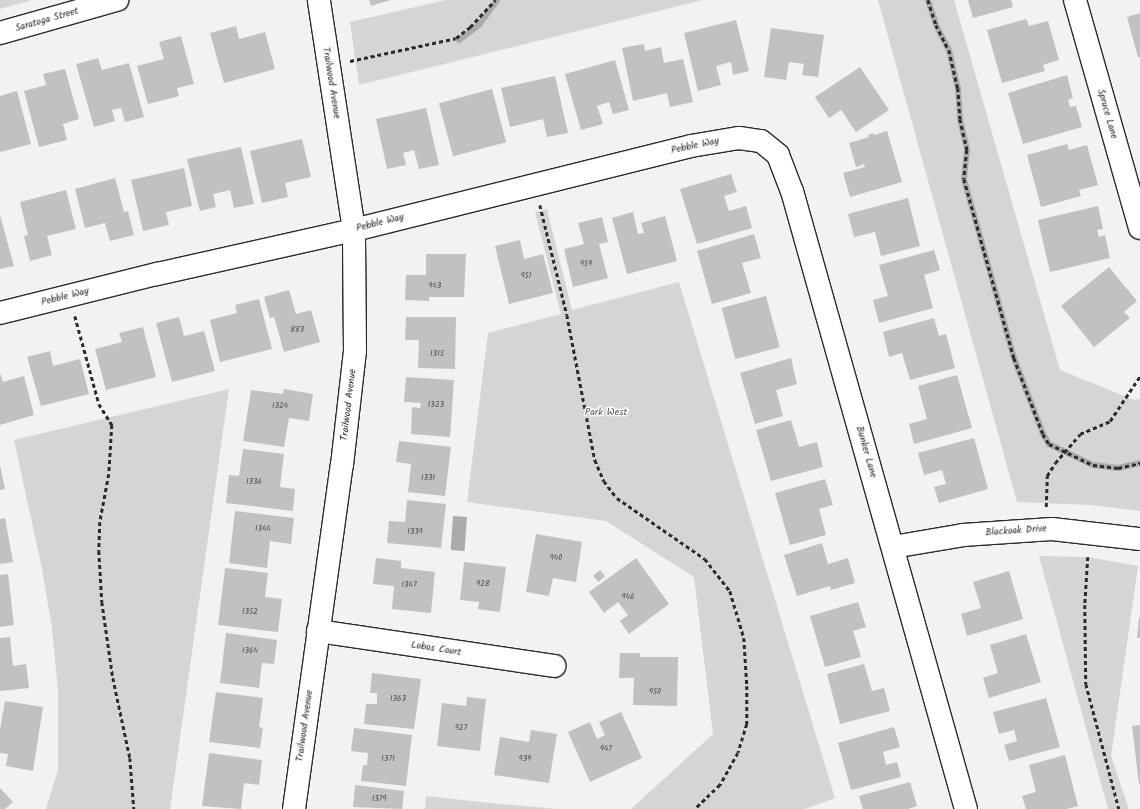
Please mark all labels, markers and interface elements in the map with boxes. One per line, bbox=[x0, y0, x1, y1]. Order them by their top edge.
street label: Saratoga Street bbox=[14, 5, 80, 35]
street label: Trailwood Avenue bbox=[319, 46, 343, 120]
street label: Spruce Lane bbox=[1094, 88, 1120, 140]
street label: Pebble Way bbox=[670, 135, 720, 157]
street label: Pebble Way bbox=[355, 211, 405, 235]
house number: 959 bbox=[580, 259, 592, 269]
house number: 951 bbox=[521, 271, 531, 281]
house number: 943 bbox=[429, 281, 441, 291]
street label: Pebble Way bbox=[40, 285, 90, 309]
house number: 883 bbox=[290, 325, 304, 335]
house number: 1315 bbox=[430, 349, 444, 359]
street label: Trailwood Avenue bbox=[339, 368, 359, 442]
house number: 1323 bbox=[428, 400, 444, 410]
house number: 1324 bbox=[272, 401, 288, 411]
park label: Park West bbox=[585, 407, 627, 419]
street label: Bunker Lane bbox=[853, 425, 879, 479]
house number: 1331 bbox=[421, 473, 435, 483]
house number: 1336 bbox=[246, 477, 262, 487]
street label: Blackoak Drive bbox=[985, 523, 1047, 539]
house number: 1344 bbox=[255, 524, 271, 534]
house number: 1339 bbox=[407, 527, 423, 537]
house number: 940 bbox=[550, 553, 562, 563]
house number: 928 bbox=[476, 579, 490, 589]
house number: 1347 bbox=[401, 580, 417, 590]
house number: 946 bbox=[622, 592, 634, 602]
house number: 1352 bbox=[242, 607, 258, 617]
street label: Lobos Court bbox=[410, 639, 462, 659]
house number: 1364 bbox=[242, 646, 258, 656]
house number: 950 bbox=[649, 687, 661, 697]
street label: Trailwood Avenue bbox=[294, 689, 316, 763]
house number: 1363 bbox=[390, 694, 406, 704]
house number: 927 bbox=[455, 723, 467, 733]
house number: 947 bbox=[600, 744, 612, 754]
house number: 1371 bbox=[381, 754, 395, 764]
house number: 939 bbox=[519, 754, 531, 764]
house number: 1379 bbox=[372, 794, 386, 804]

